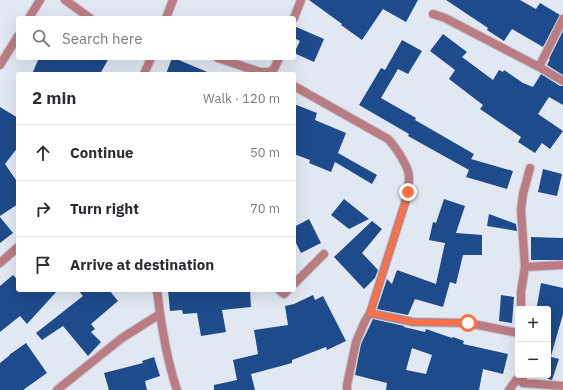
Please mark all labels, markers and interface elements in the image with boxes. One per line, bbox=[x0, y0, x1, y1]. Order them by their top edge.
search box bbox=[16, 16, 296, 60]
icon: search bbox=[30, 27, 52, 49]
text: Search here bbox=[62, 29, 142, 48]
text: 2 min bbox=[32, 87, 76, 109]
text: Walk · 120 m bbox=[203, 90, 280, 107]
icon: ahead bbox=[32, 142, 54, 164]
text: Continue bbox=[70, 143, 134, 162]
text: 50 m bbox=[250, 144, 280, 161]
route end bbox=[399, 183, 417, 201]
icon: right bbox=[32, 198, 54, 220]
text: Turn right bbox=[70, 199, 139, 218]
text: 70 m bbox=[250, 200, 280, 217]
icon: arrive bbox=[32, 254, 54, 276]
text: Arrive at destination bbox=[70, 255, 214, 274]
map controls bbox=[515, 306, 551, 378]
button: + bbox=[515, 306, 551, 342]
route start bbox=[459, 314, 477, 332]
button: − bbox=[515, 342, 551, 378]

